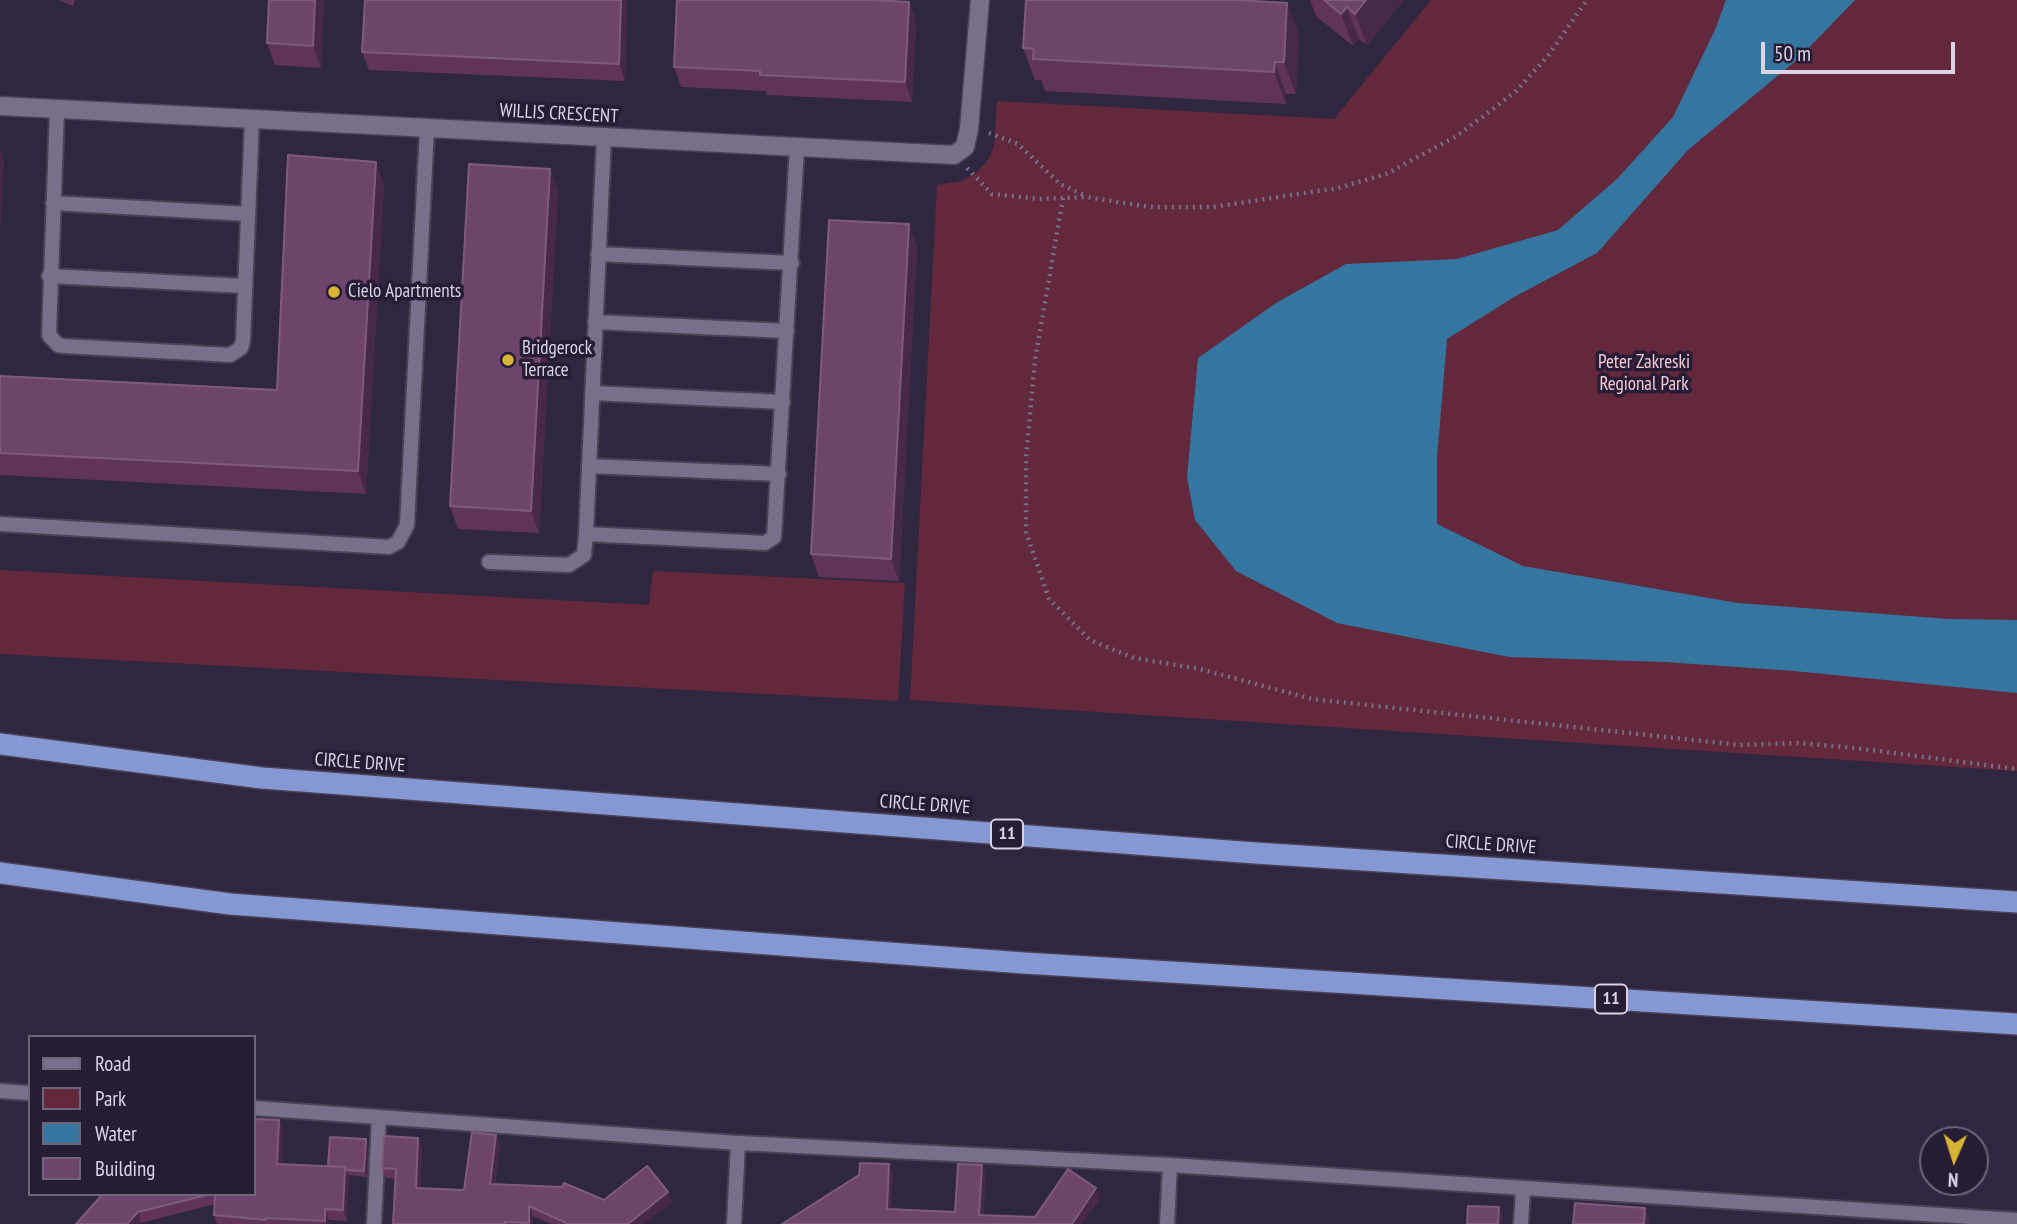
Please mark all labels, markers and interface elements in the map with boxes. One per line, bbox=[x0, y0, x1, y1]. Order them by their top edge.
scale bar bbox=[1765, 28, 1959, 72]
text: 50 m bbox=[1774, 40, 1811, 67]
street label: WILLIS CRESCENT bbox=[499, 99, 619, 129]
place label: Cielo Apartments bbox=[348, 281, 461, 303]
marker: Cielo Apartments bbox=[326, 284, 342, 300]
place label: Bridgerock Terrace bbox=[522, 338, 592, 382]
marker: Bridgerock Terrace bbox=[500, 352, 516, 368]
park label: Peter Zakreski Regional Park bbox=[1598, 352, 1690, 396]
street label: CIRCLE DRIVE bbox=[314, 748, 406, 778]
street label: CIRCLE DRIVE bbox=[879, 790, 971, 820]
road number: 11 bbox=[991, 820, 1023, 848]
street label: CIRCLE DRIVE bbox=[1445, 830, 1537, 860]
road number: 11 bbox=[1595, 984, 1627, 1014]
legend bbox=[28, 1035, 256, 1196]
text: Road bbox=[95, 1050, 131, 1077]
text: Park bbox=[95, 1085, 126, 1112]
text: Water bbox=[95, 1120, 137, 1147]
north arrow bbox=[1919, 1126, 1989, 1196]
text: Building bbox=[95, 1155, 155, 1182]
text: N bbox=[1947, 1168, 1959, 1192]

